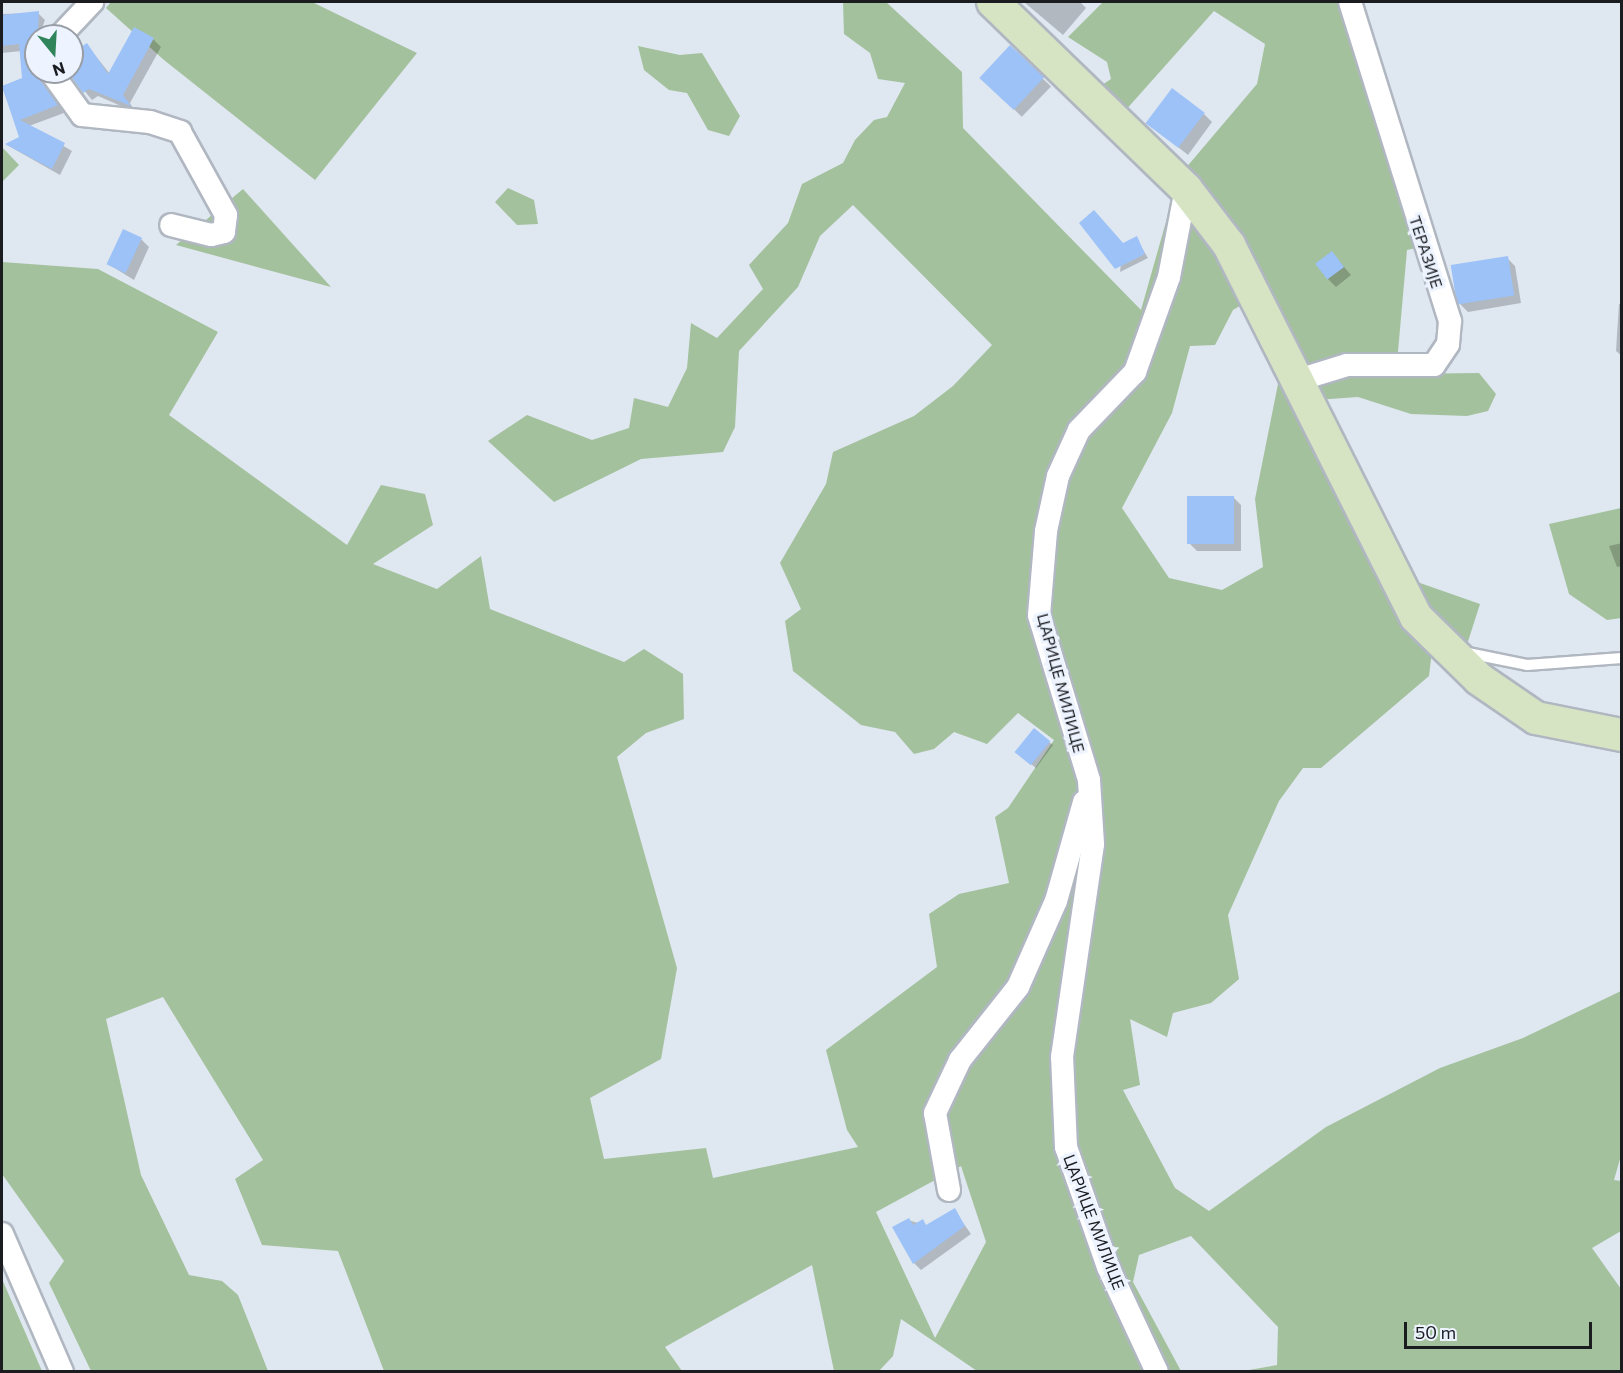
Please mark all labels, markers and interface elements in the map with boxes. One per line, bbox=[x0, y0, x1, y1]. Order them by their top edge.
north arrow bbox=[24, 24, 84, 84]
text: N bbox=[50, 59, 68, 81]
street label: ТЕРАЗИЈЕ bbox=[1405, 213, 1447, 291]
street label: ЦАРИЦЕ МИЛИЦЕ bbox=[1033, 611, 1089, 755]
street label: ЦАРИЦЕ МИЛИЦЕ bbox=[1059, 1152, 1129, 1292]
scale bar bbox=[1407, 1310, 1594, 1348]
text: 50 m bbox=[1415, 1321, 1456, 1343]

